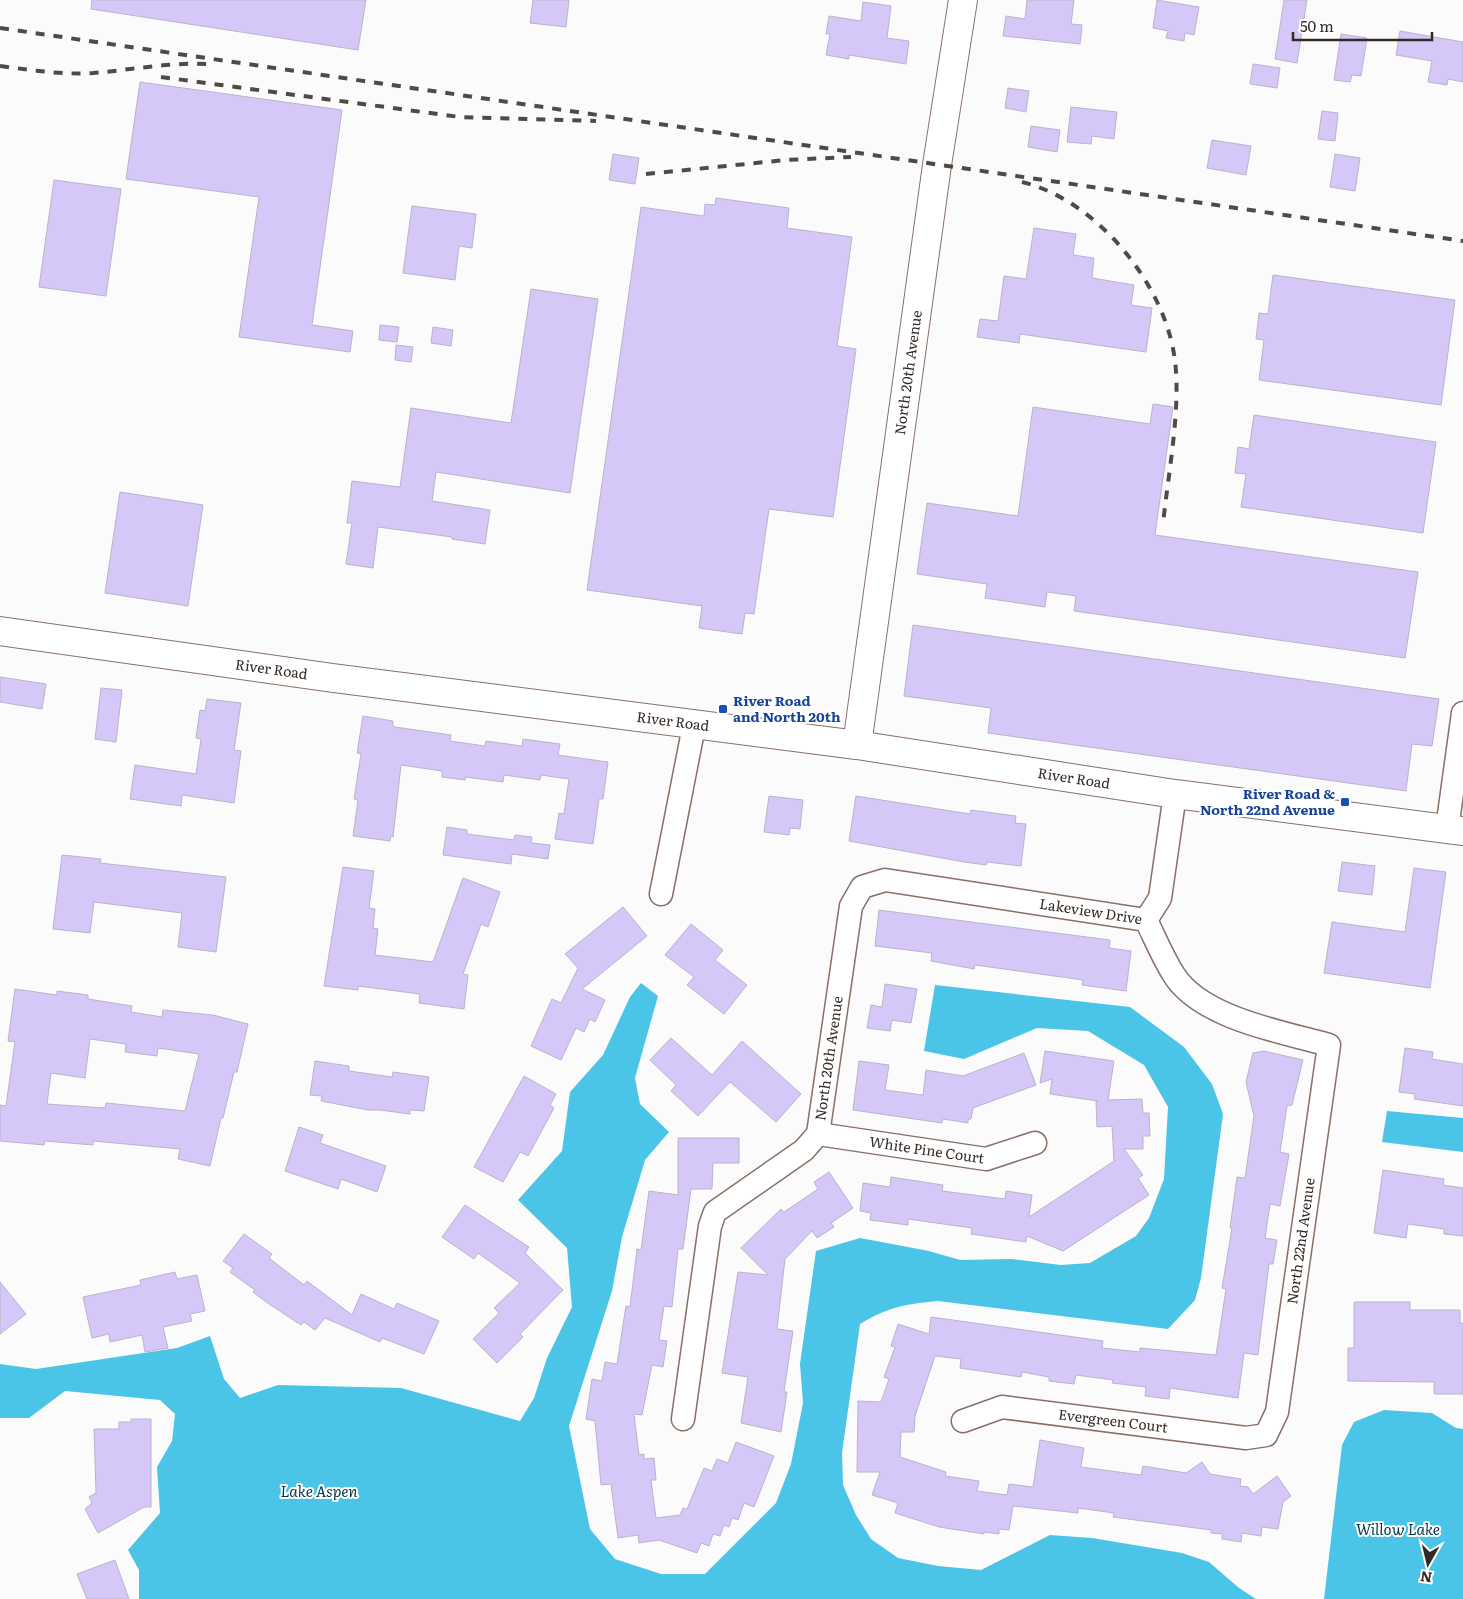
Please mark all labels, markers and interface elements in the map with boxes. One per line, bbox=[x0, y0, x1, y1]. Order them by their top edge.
scale bar bbox=[1293, 10, 1432, 42]
text: 50 m bbox=[1300, 14, 1334, 37]
street label: North 20th Avenue bbox=[889, 309, 926, 436]
street label: River Road bbox=[234, 653, 309, 683]
place label: River Road and North 20th bbox=[733, 690, 841, 726]
marker: River Road and North 20th bbox=[717, 703, 729, 715]
street label: River Road bbox=[636, 706, 711, 735]
street label: River Road bbox=[1036, 762, 1112, 793]
place label: River Road & North 22nd Avenue bbox=[1200, 783, 1335, 819]
marker: River Road & North 22nd Avenue bbox=[1339, 796, 1351, 808]
street label: Lakeview Drive bbox=[1038, 893, 1144, 928]
street label: North 20th Avenue bbox=[809, 995, 847, 1122]
street label: White Pine Court bbox=[868, 1131, 986, 1168]
street label: North 22nd Avenue bbox=[1281, 1176, 1319, 1305]
street label: Evergreen Court bbox=[1057, 1403, 1169, 1437]
water label: Lake Aspen bbox=[281, 1479, 357, 1502]
water label: Willow Lake bbox=[1356, 1517, 1440, 1540]
north arrow bbox=[1403, 1539, 1453, 1589]
text: N bbox=[1419, 1567, 1433, 1589]

